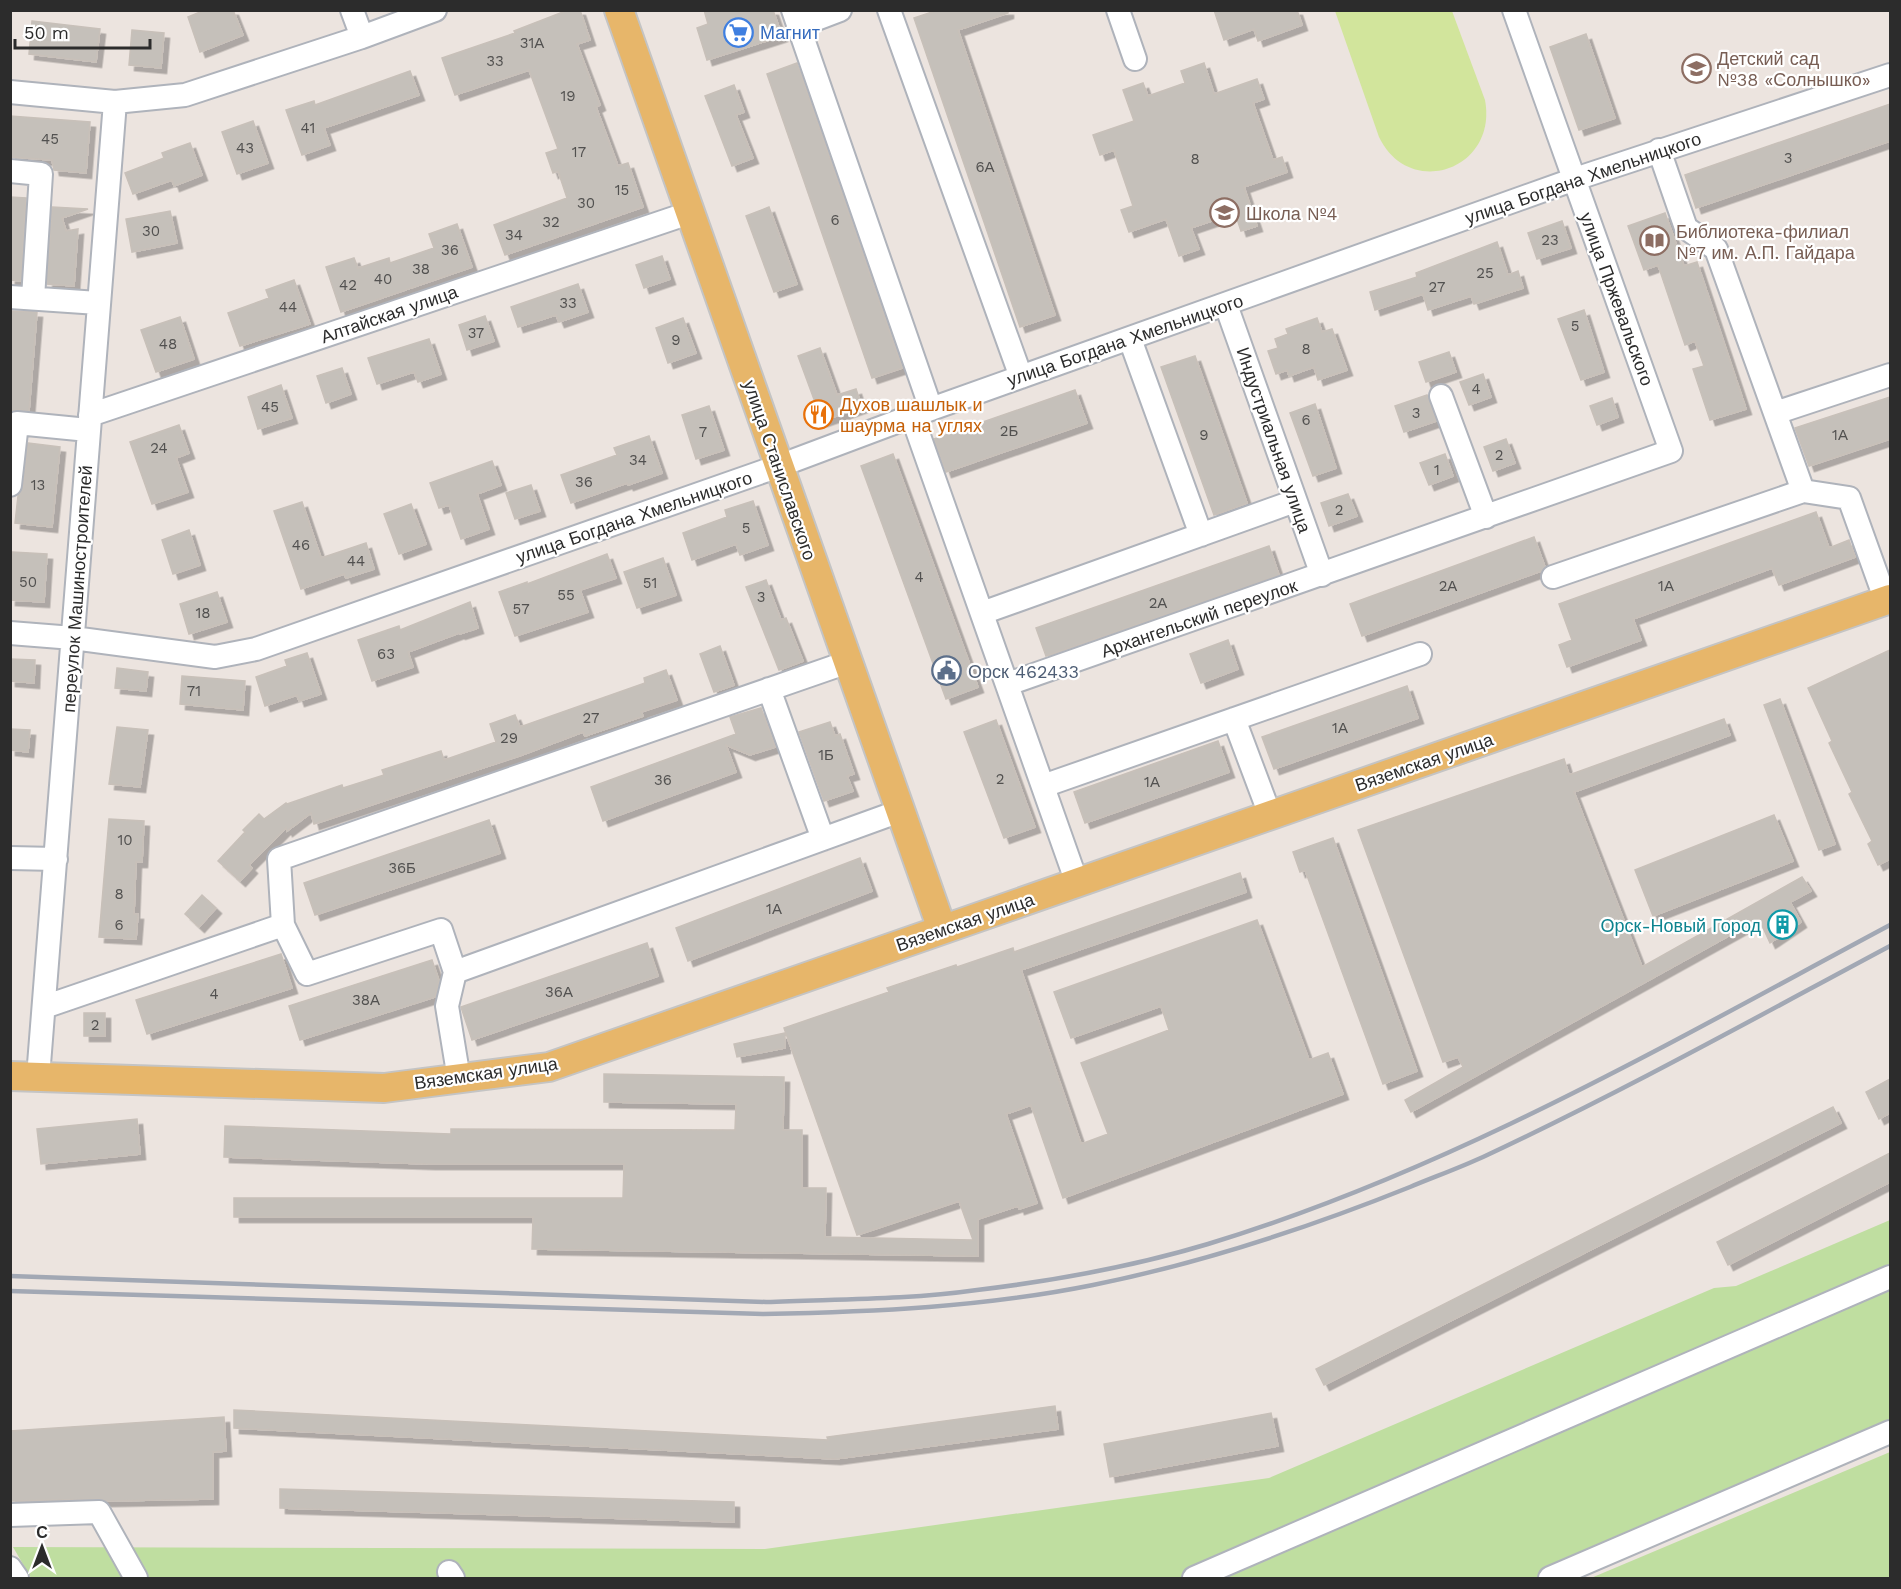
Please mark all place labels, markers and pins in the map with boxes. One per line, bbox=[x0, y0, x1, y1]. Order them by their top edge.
supermarket icon: Магнит bbox=[723, 16, 755, 48]
place label: Магнит bbox=[760, 22, 820, 43]
place label: Детский сад №38 «Солнышко» bbox=[1717, 48, 1871, 90]
school or university icon: Детский сад №38 «Солнышко» bbox=[1680, 52, 1712, 84]
school or university icon: Школа №4 bbox=[1209, 197, 1241, 229]
place label: Школа №4 bbox=[1246, 203, 1338, 224]
place label: Библиотека-филиал №7 им. А.П. Гайдара bbox=[1676, 221, 1856, 263]
library icon: Библиотека-филиал №7 им. А.П. Гайдара bbox=[1639, 225, 1671, 257]
place label: Духов шашлык и шаурма на углях bbox=[840, 394, 983, 436]
restaurant icon: Духов шашлык и шаурма на углях bbox=[803, 398, 835, 430]
public building icon: Орск 462433 bbox=[931, 655, 963, 687]
place label: Орск 462433 bbox=[968, 661, 1079, 682]
building icon: Орск-Новый Город bbox=[1766, 909, 1798, 941]
place label: Орск-Новый Город bbox=[1601, 915, 1761, 936]

